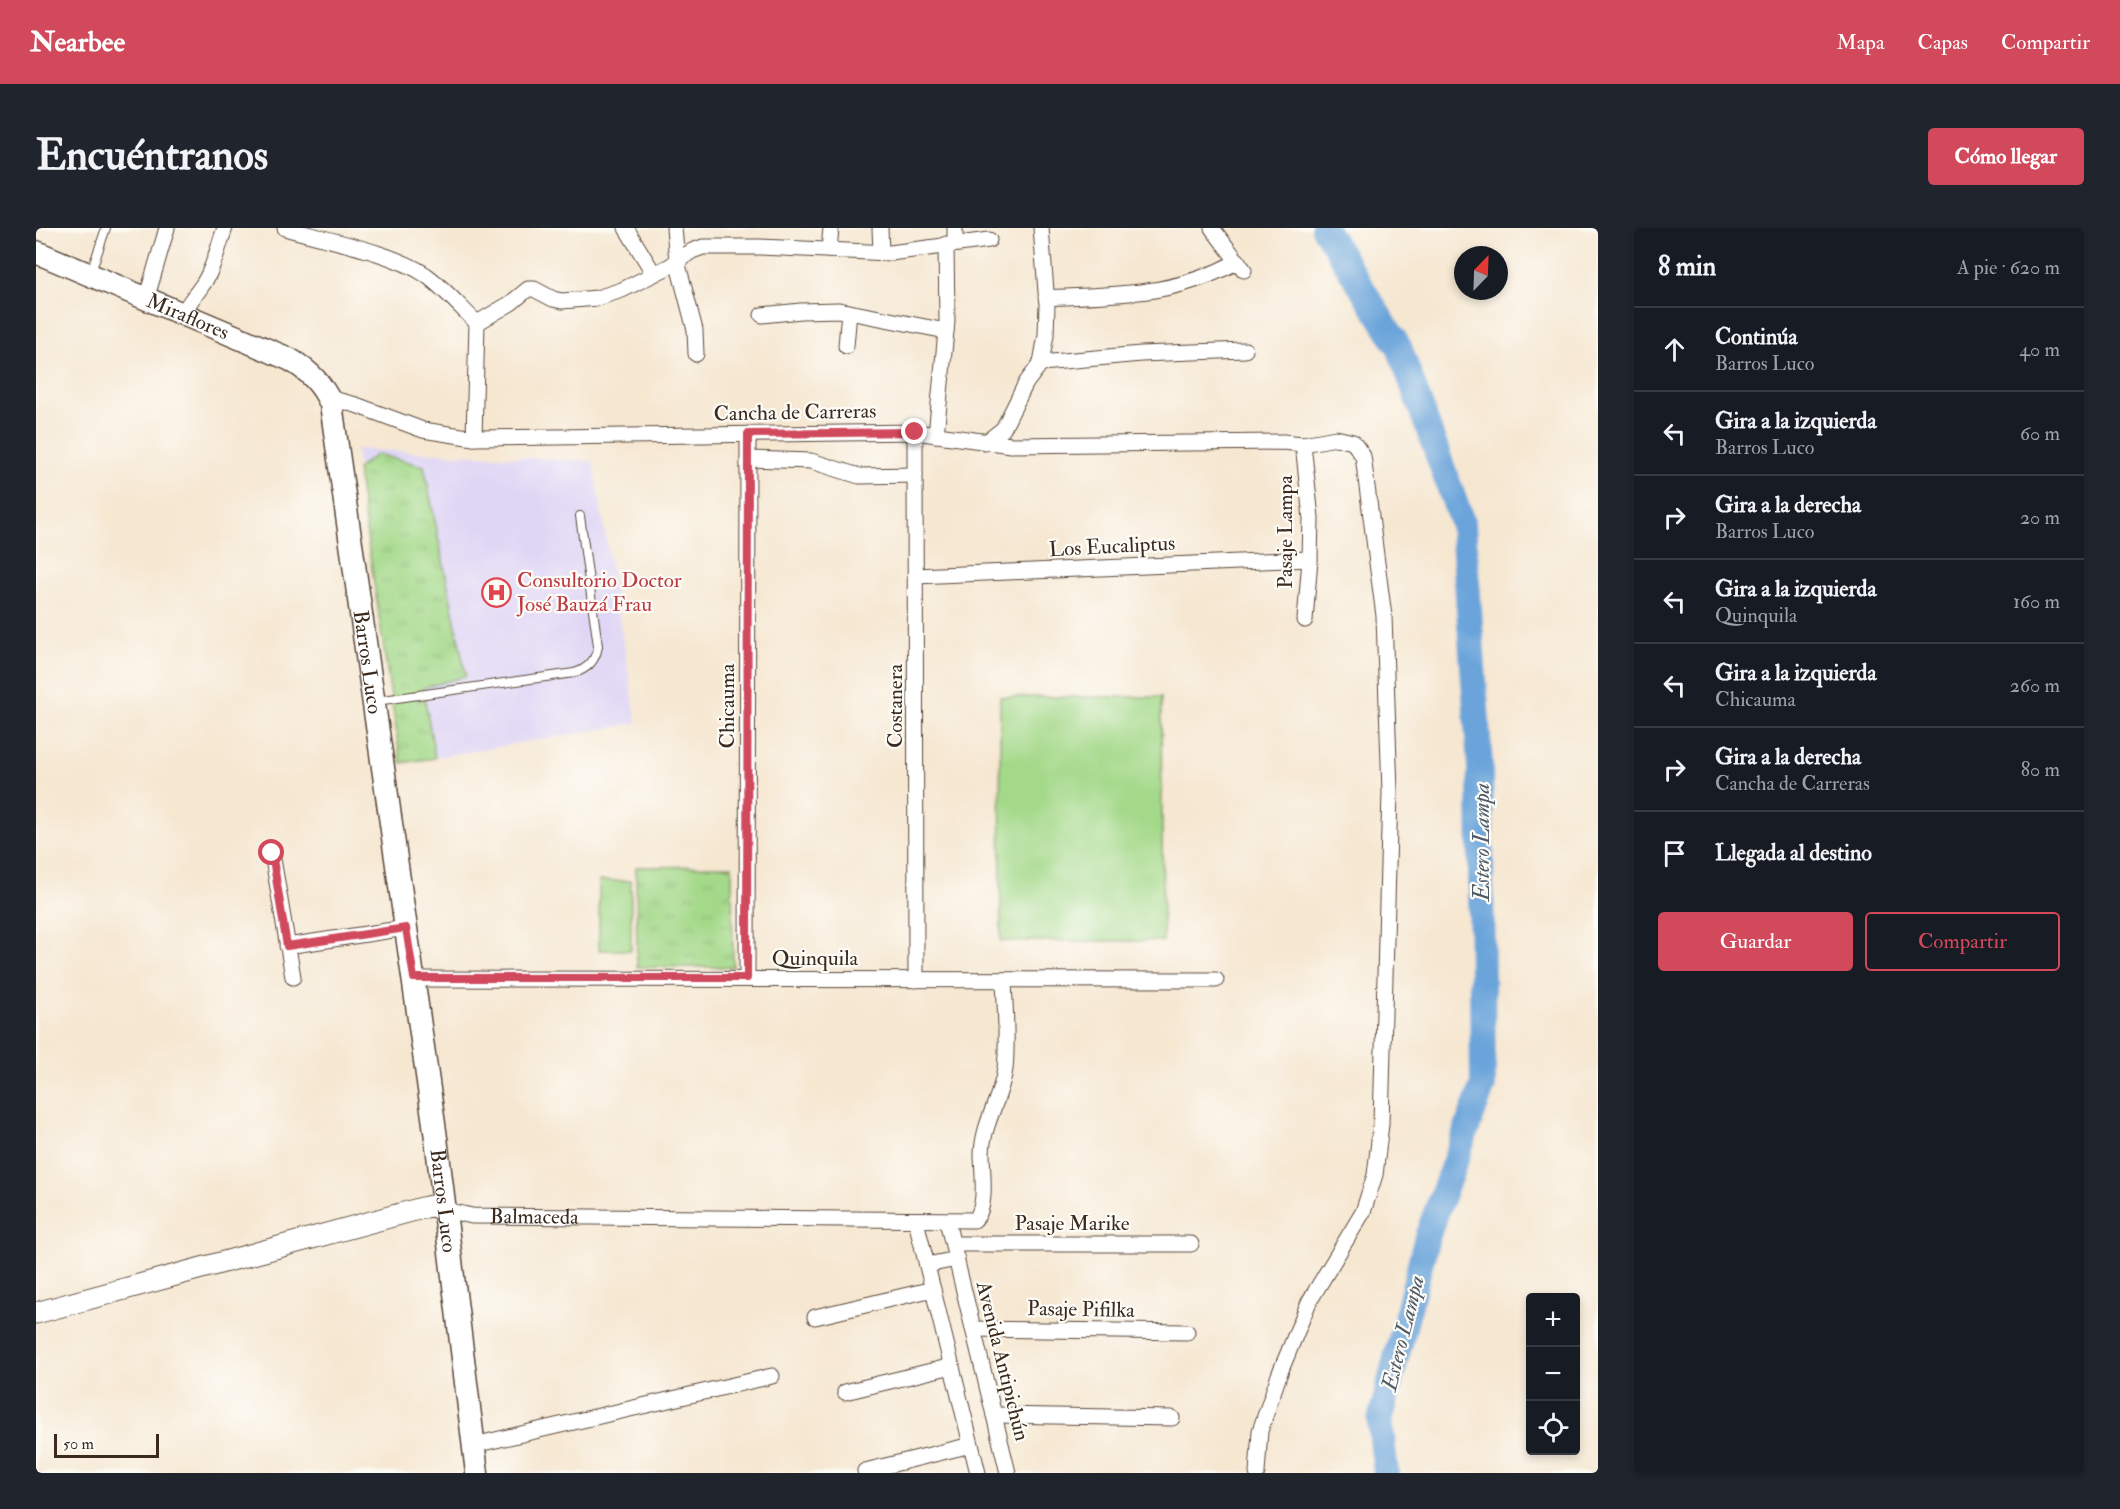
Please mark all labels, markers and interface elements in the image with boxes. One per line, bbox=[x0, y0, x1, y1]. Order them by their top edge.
text: Nearbee bbox=[30, 25, 125, 60]
text: Mapa bbox=[1837, 29, 1885, 56]
text: Capas bbox=[1918, 29, 1968, 56]
text: Compartir bbox=[2001, 29, 2090, 56]
button: Cómo llegar bbox=[1928, 128, 2084, 185]
text: Encuéntranos bbox=[36, 130, 268, 182]
north arrow bbox=[1454, 246, 1508, 300]
text: 8 min bbox=[1658, 251, 1716, 283]
text: A pie · 620 m bbox=[1957, 255, 2060, 280]
street label: Miraflores bbox=[142, 287, 233, 346]
text: Continúa bbox=[1715, 323, 1798, 351]
icon: ahead bbox=[1658, 333, 1691, 366]
text: 40 m bbox=[2019, 337, 2060, 362]
text: Barros Luco bbox=[1715, 351, 1814, 376]
street label: Cancha de Carreras bbox=[713, 398, 877, 427]
text: Gira a la izquierda bbox=[1715, 407, 1876, 435]
icon: left bbox=[1658, 417, 1691, 450]
route end bbox=[901, 418, 927, 444]
text: 60 m bbox=[2020, 421, 2060, 446]
text: Barros Luco bbox=[1715, 435, 1814, 460]
street label: Pasaje Lampa bbox=[1272, 475, 1299, 589]
text: Gira a la derecha bbox=[1715, 491, 1861, 519]
icon: right bbox=[1658, 501, 1691, 534]
text: 20 m bbox=[2020, 505, 2060, 530]
text: Barros Luco bbox=[1715, 519, 1814, 544]
street label: Los Eucaliptus bbox=[1048, 530, 1176, 563]
place label: Consultorio Doctor José Bauzá Frau bbox=[516, 567, 682, 618]
text: Gira a la izquierda bbox=[1715, 575, 1876, 603]
hospital icon: Consultorio Doctor José Bauzá Frau bbox=[480, 576, 512, 608]
icon: left bbox=[1658, 585, 1691, 618]
text: 160 m bbox=[2013, 589, 2060, 614]
text: Quinquila bbox=[1715, 603, 1797, 628]
street label: Barros Luco bbox=[347, 609, 388, 716]
text: Gira a la izquierda bbox=[1715, 659, 1876, 687]
street label: Chicauma bbox=[714, 663, 741, 748]
street label: Costanera bbox=[882, 664, 909, 748]
icon: left bbox=[1658, 669, 1691, 702]
text: 260 m bbox=[2010, 673, 2060, 698]
text: Chicauma bbox=[1715, 687, 1796, 712]
text: Gira a la derecha bbox=[1715, 743, 1861, 771]
icon: right bbox=[1658, 753, 1691, 786]
text: 80 m bbox=[2021, 757, 2060, 782]
text: Cancha de Carreras bbox=[1715, 771, 1870, 796]
water label: Estero Lampa bbox=[1468, 783, 1496, 903]
icon: arrive bbox=[1658, 837, 1691, 870]
route start bbox=[258, 839, 284, 865]
text: Llegada al destino bbox=[1715, 839, 1872, 867]
button: Guardar bbox=[1658, 912, 1853, 971]
button: Compartir bbox=[1865, 912, 2060, 971]
street label: Quinquila bbox=[772, 945, 859, 972]
street label: Barros Luco bbox=[423, 1147, 463, 1254]
street label: Balmaceda bbox=[490, 1203, 579, 1231]
street label: Pasaje Marike bbox=[1014, 1210, 1130, 1237]
water label: Estero Lampa bbox=[1375, 1273, 1431, 1396]
street label: Avenida Antipichún bbox=[969, 1278, 1035, 1444]
map controls bbox=[1526, 1293, 1580, 1455]
button: + bbox=[1526, 1293, 1580, 1347]
street label: Pasaje Pifilka bbox=[1027, 1295, 1135, 1324]
button: − bbox=[1526, 1347, 1580, 1401]
button: locate bbox=[1526, 1401, 1580, 1455]
scale bar bbox=[54, 1431, 159, 1458]
text: 50 m bbox=[63, 1434, 94, 1454]

